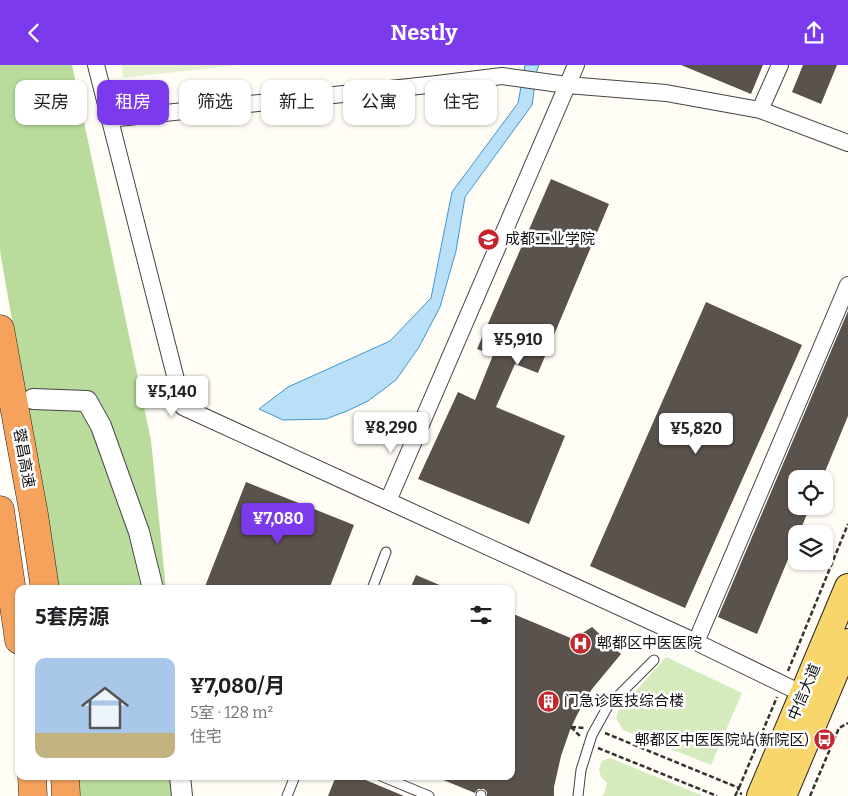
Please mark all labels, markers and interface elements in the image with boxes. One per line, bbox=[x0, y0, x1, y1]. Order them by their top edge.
icon: back bbox=[20, 19, 48, 47]
text: Nestly bbox=[390, 19, 458, 46]
icon: share bbox=[800, 19, 828, 47]
chip: 买房 bbox=[15, 80, 87, 125]
chip: 租房 bbox=[97, 80, 169, 125]
chip: 筛选 bbox=[179, 80, 251, 125]
chip: 新上 bbox=[261, 80, 333, 125]
chip: 公寓 bbox=[343, 80, 415, 125]
chip: 住宅 bbox=[425, 80, 497, 125]
school or university icon: 成都工业学院 bbox=[477, 227, 501, 251]
place label: 成都工业学院 bbox=[505, 230, 595, 248]
pin: ¥5,910 bbox=[477, 323, 559, 366]
text: ¥5,910 bbox=[493, 330, 543, 349]
pin: ¥5,140 bbox=[131, 375, 213, 418]
text: ¥5,140 bbox=[147, 382, 197, 401]
pin: ¥8,290 bbox=[350, 411, 432, 454]
pin: ¥5,820 bbox=[655, 413, 737, 455]
text: ¥8,290 bbox=[365, 418, 417, 437]
text: ¥5,820 bbox=[670, 419, 722, 438]
street label: 蓉昌高速 bbox=[10, 427, 38, 489]
map controls bbox=[788, 470, 833, 570]
button: locate bbox=[788, 470, 833, 515]
pin: ¥7,080 bbox=[237, 503, 319, 545]
text: ¥7,080 bbox=[252, 509, 304, 528]
button: layers bbox=[788, 525, 833, 570]
icon: filters bbox=[467, 601, 495, 629]
text: 5套房源 bbox=[35, 604, 110, 630]
hospital icon: 郫都区中医医院 bbox=[569, 631, 593, 655]
place label: 郫都区中医医院 bbox=[597, 634, 702, 652]
street label: 中信大道 bbox=[784, 661, 824, 723]
text: ¥7,080/月 bbox=[190, 673, 285, 699]
icon: home bbox=[75, 678, 135, 738]
building icon: 门急诊医技综合楼 bbox=[536, 689, 560, 713]
place label: 门急诊医技综合楼 bbox=[564, 692, 684, 710]
text: 5室 · 128 m² bbox=[190, 703, 273, 722]
text: 住宅 bbox=[190, 727, 222, 746]
bus stop icon: 郫都区中医医院站(新院区) bbox=[813, 728, 837, 752]
place label: 郫都区中医医院站(新院区) bbox=[635, 731, 809, 749]

